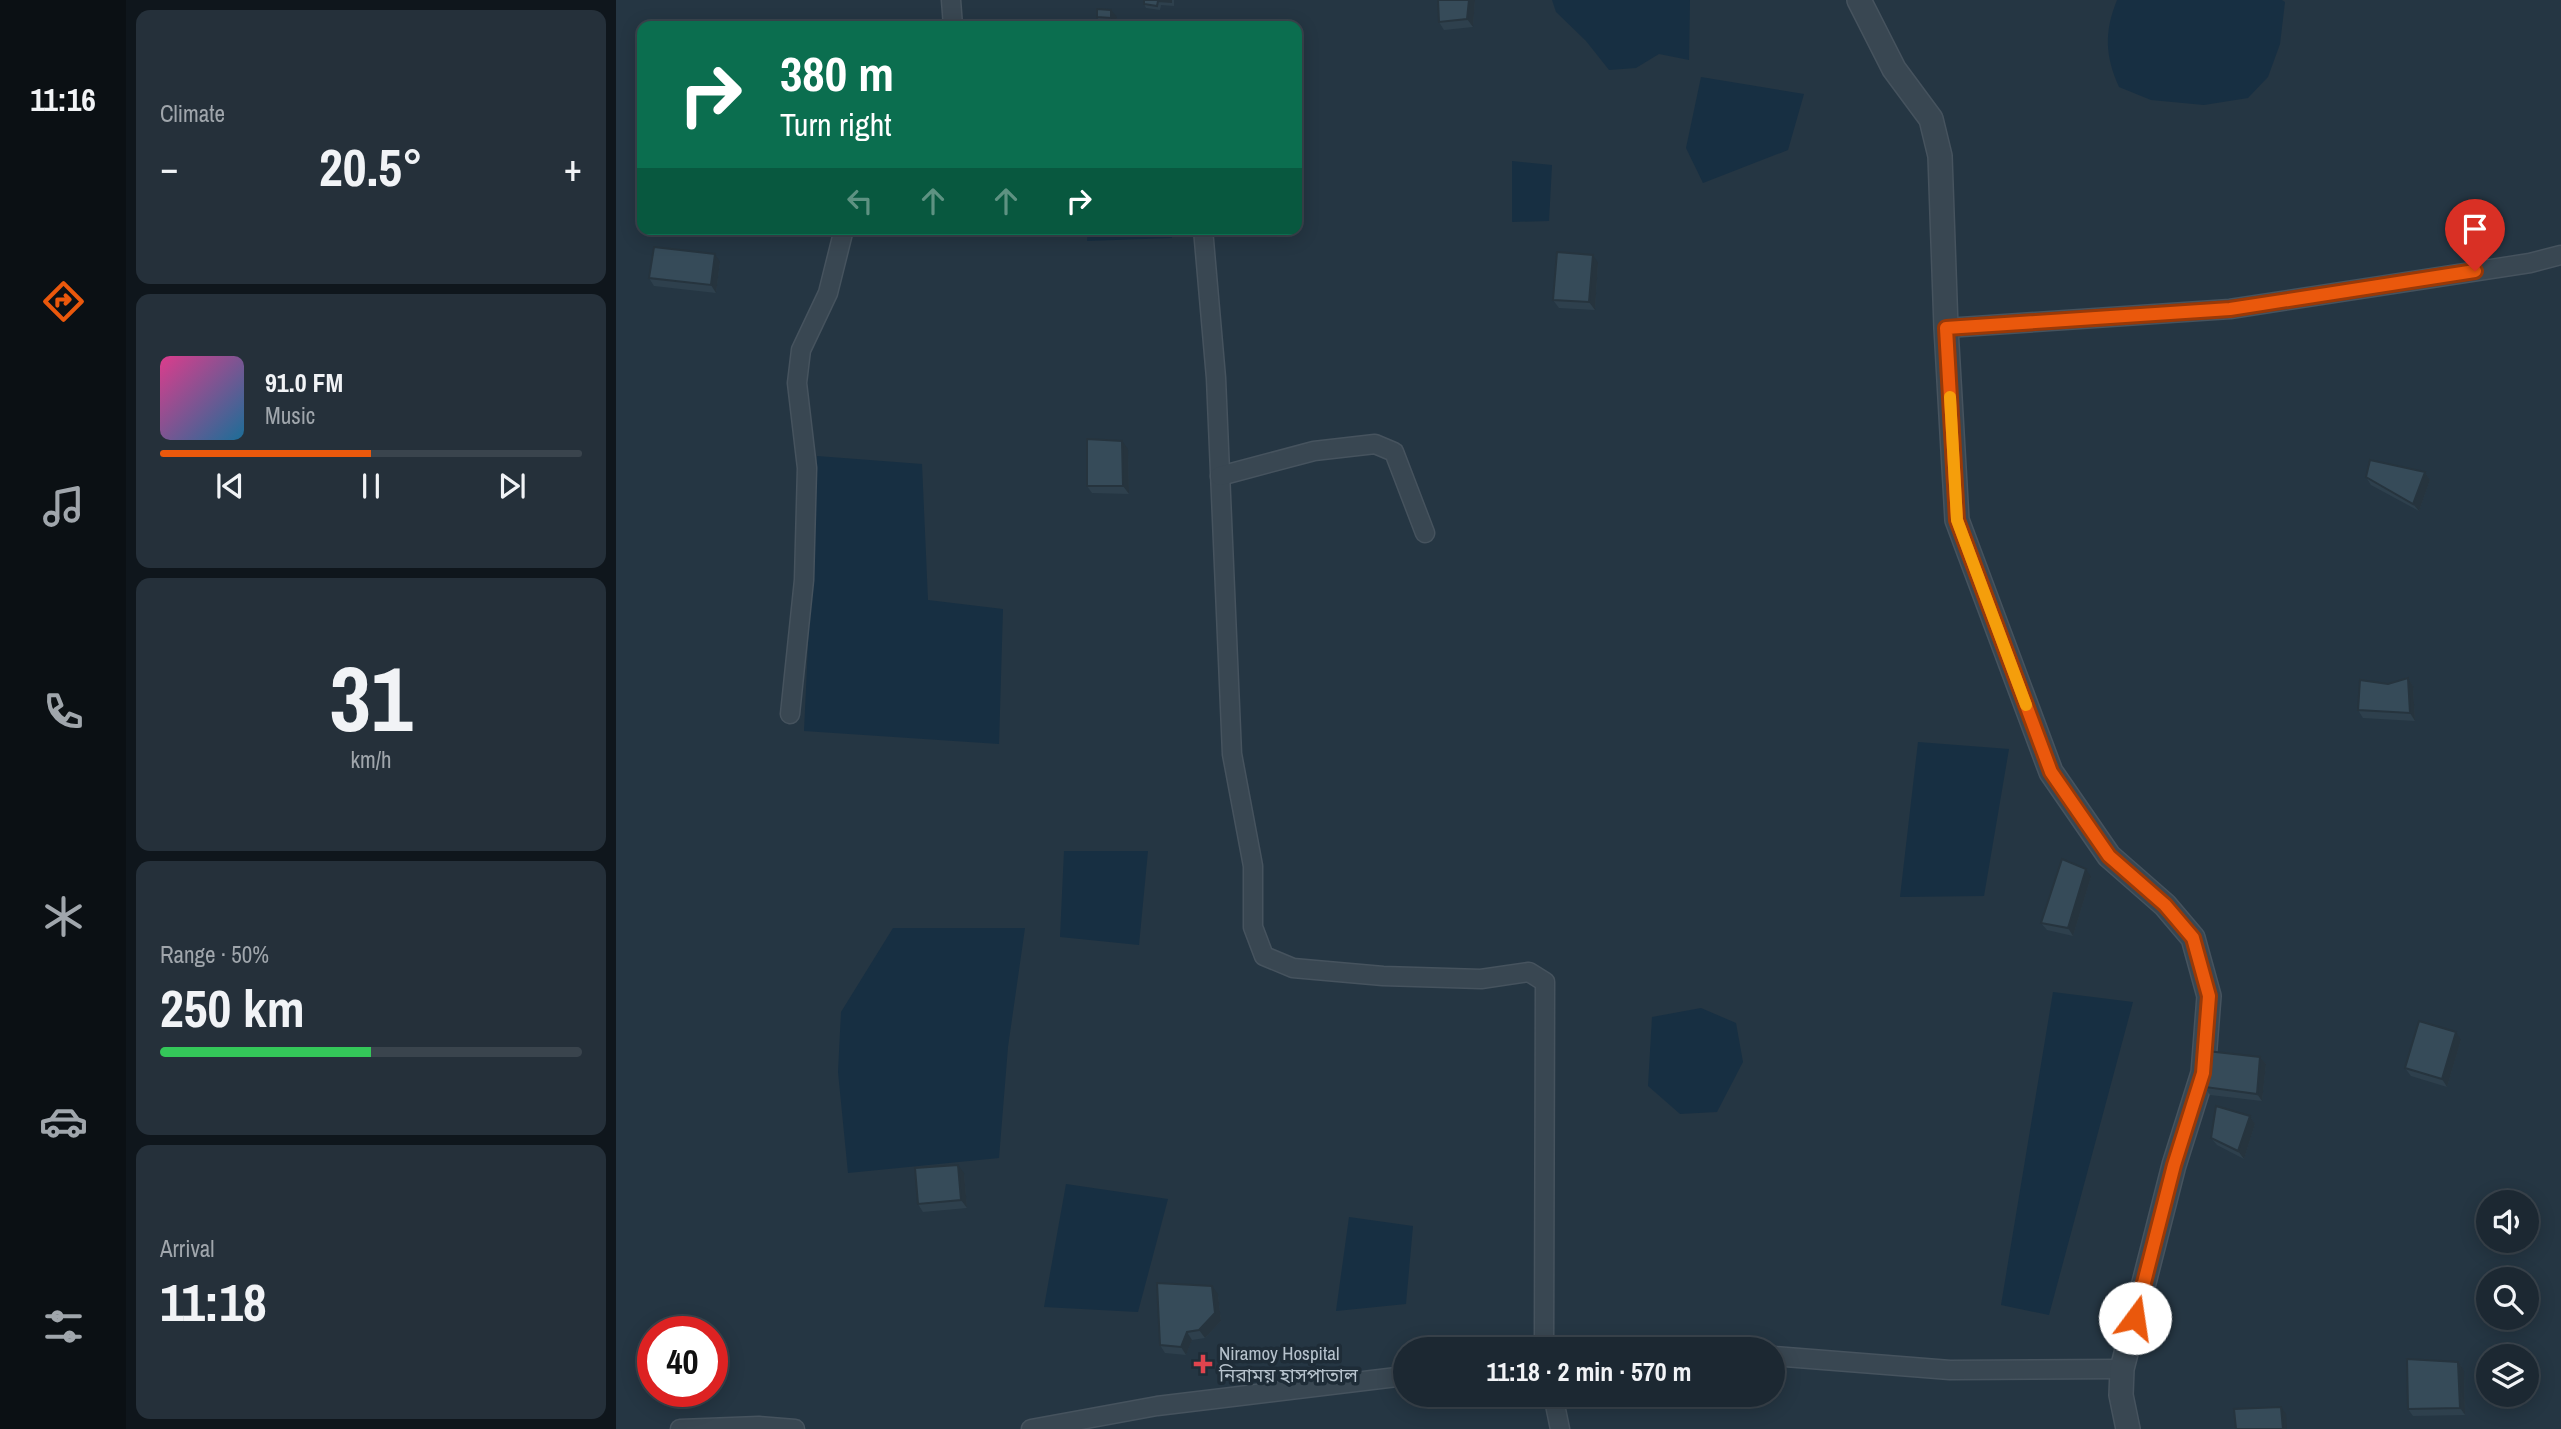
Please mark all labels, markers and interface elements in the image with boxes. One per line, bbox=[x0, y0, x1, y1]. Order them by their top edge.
text: 380 m bbox=[780, 40, 894, 106]
icon: right bbox=[665, 49, 756, 140]
text: 11:16 bbox=[30, 78, 96, 121]
text: Climate bbox=[160, 98, 225, 129]
text: Turn right bbox=[780, 103, 892, 146]
text: 20.5° bbox=[319, 132, 423, 202]
text: − bbox=[160, 142, 178, 193]
text: + bbox=[564, 142, 582, 193]
icon: left bbox=[841, 182, 879, 220]
icon: ahead bbox=[914, 182, 952, 220]
icon: ahead bbox=[987, 182, 1025, 220]
icon: right bbox=[1060, 182, 1098, 220]
pin bbox=[2445, 199, 2505, 271]
icon: arrive bbox=[2456, 210, 2494, 248]
icon: directions bbox=[39, 277, 88, 326]
text: 91.0 FM bbox=[265, 365, 343, 400]
text: Music bbox=[265, 400, 315, 431]
icon: previous bbox=[211, 467, 249, 505]
icon: pause bbox=[352, 467, 390, 505]
icon: next bbox=[493, 467, 531, 505]
icon: music bbox=[39, 482, 88, 531]
text: 31 bbox=[330, 637, 413, 759]
icon: phone bbox=[39, 687, 88, 736]
text: km/h bbox=[351, 744, 391, 775]
icon: climate bbox=[39, 892, 88, 941]
text: Range · 50% bbox=[160, 939, 269, 970]
text: 250 km bbox=[160, 973, 305, 1043]
icon: car bbox=[39, 1097, 88, 1146]
map controls bbox=[2476, 1190, 2539, 1407]
button: sound bbox=[2476, 1190, 2539, 1253]
text: Arrival bbox=[160, 1233, 215, 1264]
text: 11:18 bbox=[160, 1267, 267, 1337]
button: search bbox=[2476, 1267, 2539, 1330]
position arrow bbox=[2098, 1281, 2172, 1355]
icon: filters bbox=[39, 1302, 88, 1351]
speed limit sign: 40 bbox=[637, 1316, 728, 1407]
place label: Niramoy Hospital নিরাময় হাসপাতাল bbox=[1218, 1340, 1359, 1388]
button: layers bbox=[2476, 1344, 2539, 1407]
marker: Niramoy Hospital নিরাময় হাসপাতাল bbox=[1193, 1354, 1213, 1374]
text: 11:18 · 2 min · 570 m bbox=[1486, 1354, 1692, 1389]

